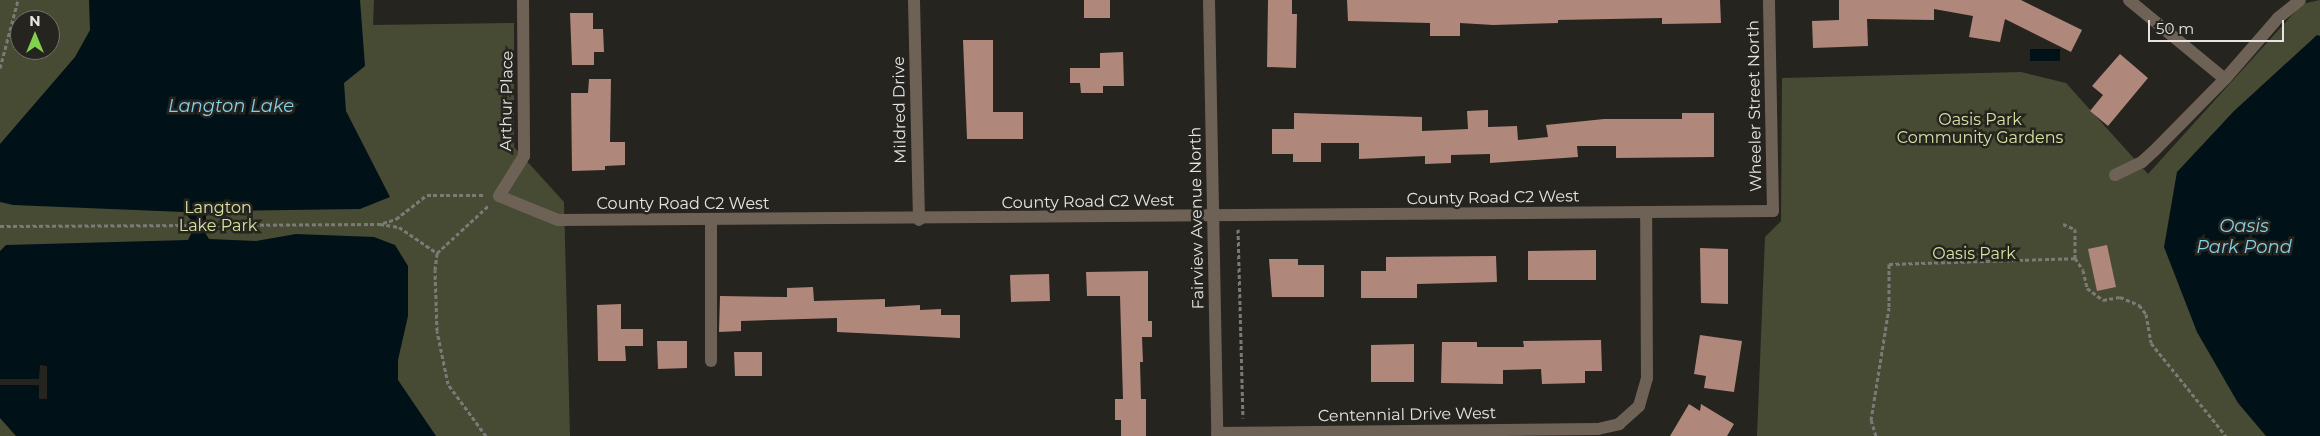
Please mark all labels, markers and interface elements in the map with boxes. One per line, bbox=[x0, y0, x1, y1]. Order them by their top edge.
north arrow bbox=[10, 10, 60, 60]
scale bar bbox=[2150, 10, 2286, 42]
text: N bbox=[29, 12, 41, 30]
text: 50 m bbox=[2156, 19, 2194, 38]
street label: Wheeler Street North bbox=[1744, 20, 1766, 192]
street label: Arthur Place bbox=[497, 51, 517, 151]
street label: Mildred Drive bbox=[889, 56, 911, 164]
water label: Langton Lake bbox=[168, 95, 294, 117]
park label: Oasis Park Community Gardens bbox=[1897, 110, 2063, 148]
street label: Fairview Avenue North bbox=[1186, 127, 1208, 309]
street label: County Road C2 West bbox=[1406, 187, 1580, 209]
street label: County Road C2 West bbox=[1001, 191, 1175, 213]
street label: County Road C2 West bbox=[597, 194, 769, 214]
park label: Langton Lake Park bbox=[179, 198, 257, 236]
water label: Oasis Park Pond bbox=[2196, 216, 2292, 258]
park label: Oasis Park bbox=[1932, 244, 2016, 264]
street label: Centennial Drive West bbox=[1318, 404, 1496, 426]

